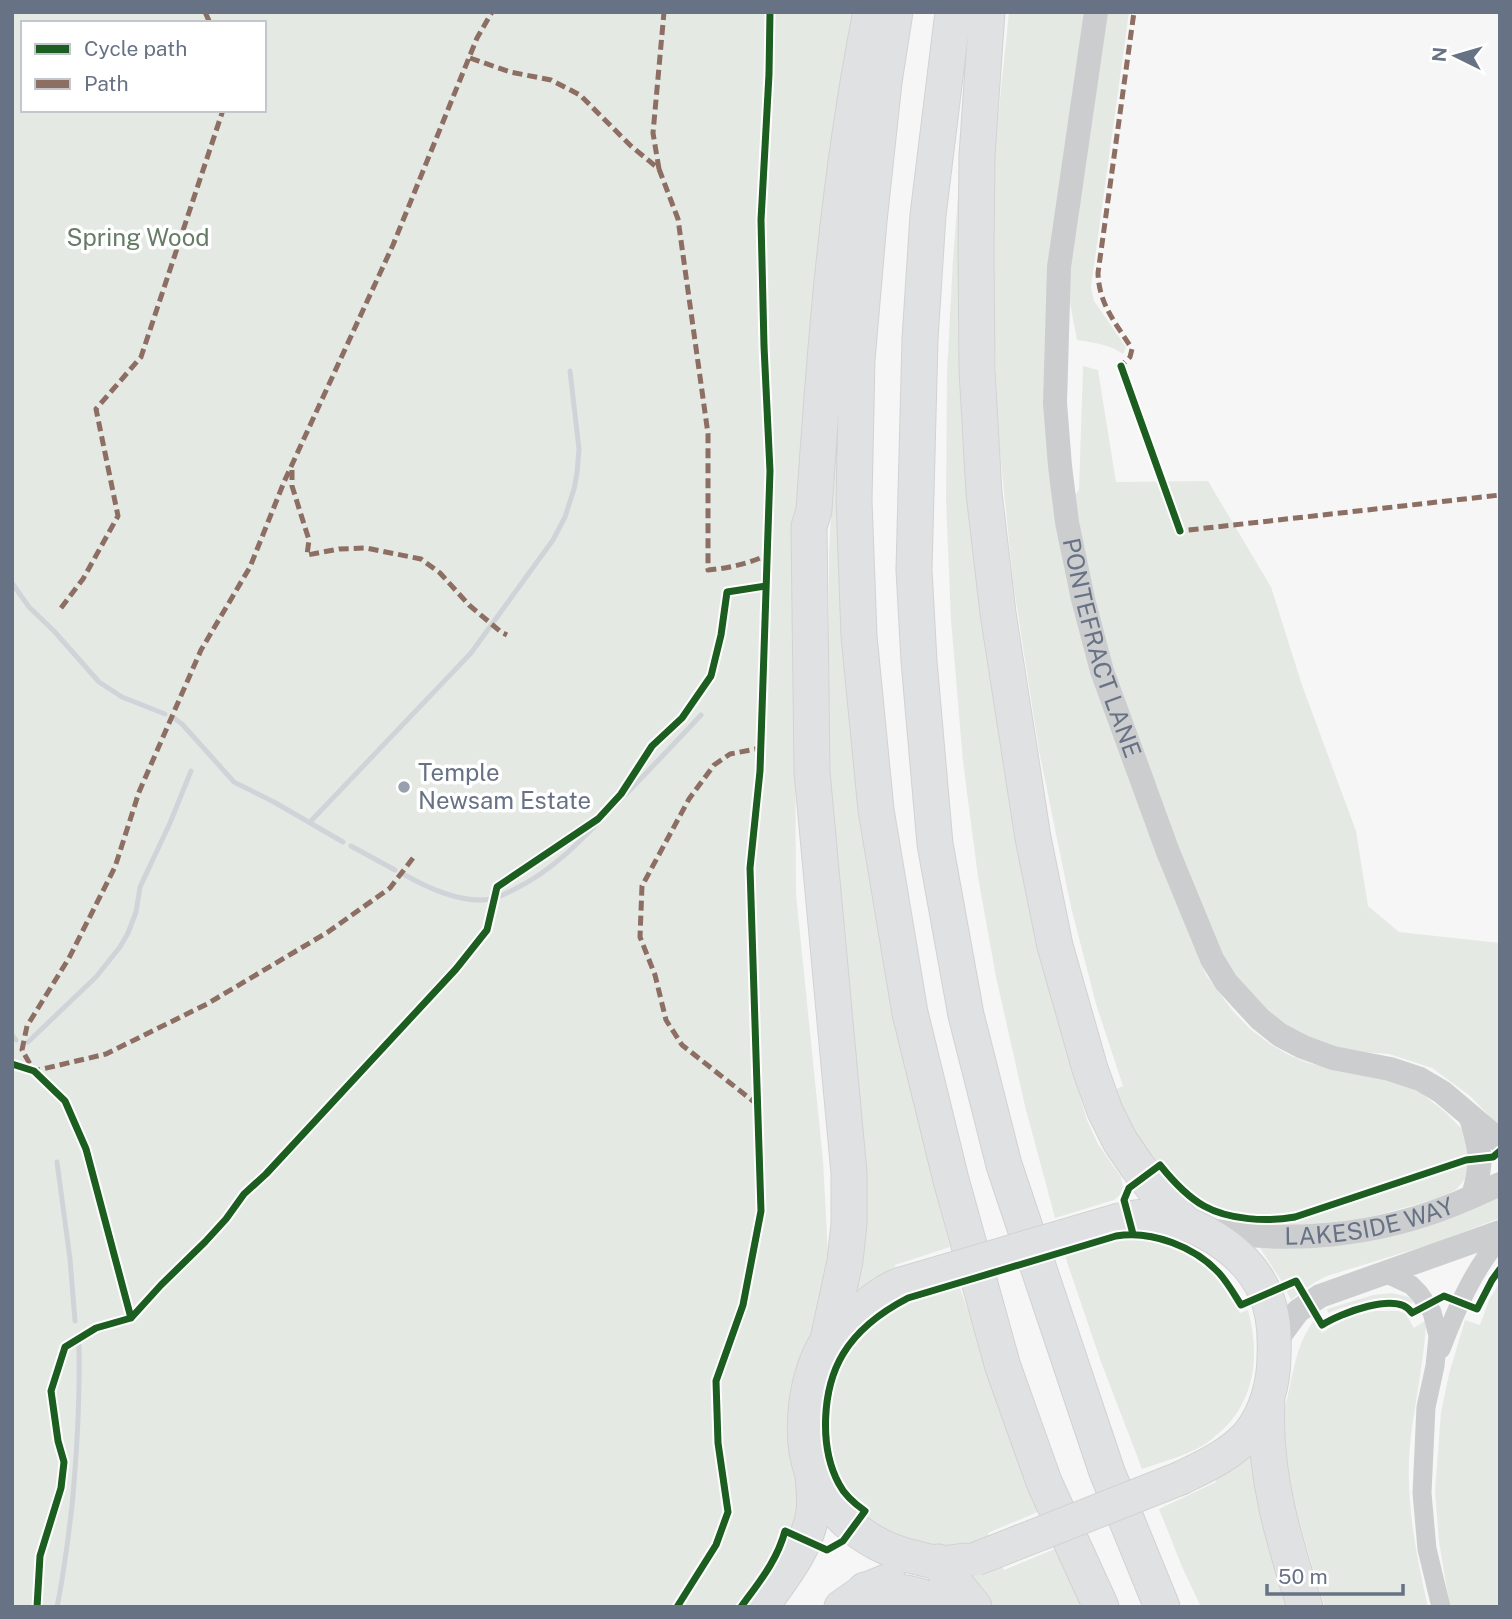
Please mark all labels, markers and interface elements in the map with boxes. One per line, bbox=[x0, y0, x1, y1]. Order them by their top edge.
legend bbox=[21, 21, 266, 112]
north arrow bbox=[1421, 21, 1491, 91]
text: Cycle path bbox=[84, 36, 187, 61]
text: N bbox=[1427, 46, 1451, 63]
text: Path bbox=[84, 71, 129, 96]
park label: Spring Wood bbox=[66, 223, 210, 251]
street label: PONTEFRACT LANE bbox=[1058, 535, 1147, 761]
place label: Temple Newsam Estate bbox=[418, 758, 591, 814]
marker: Temple Newsam Estate bbox=[396, 779, 412, 795]
street label: LAKESIDE WAY bbox=[1284, 1191, 1458, 1250]
scale bar bbox=[1267, 1552, 1404, 1596]
text: 50 m bbox=[1278, 1564, 1328, 1589]

